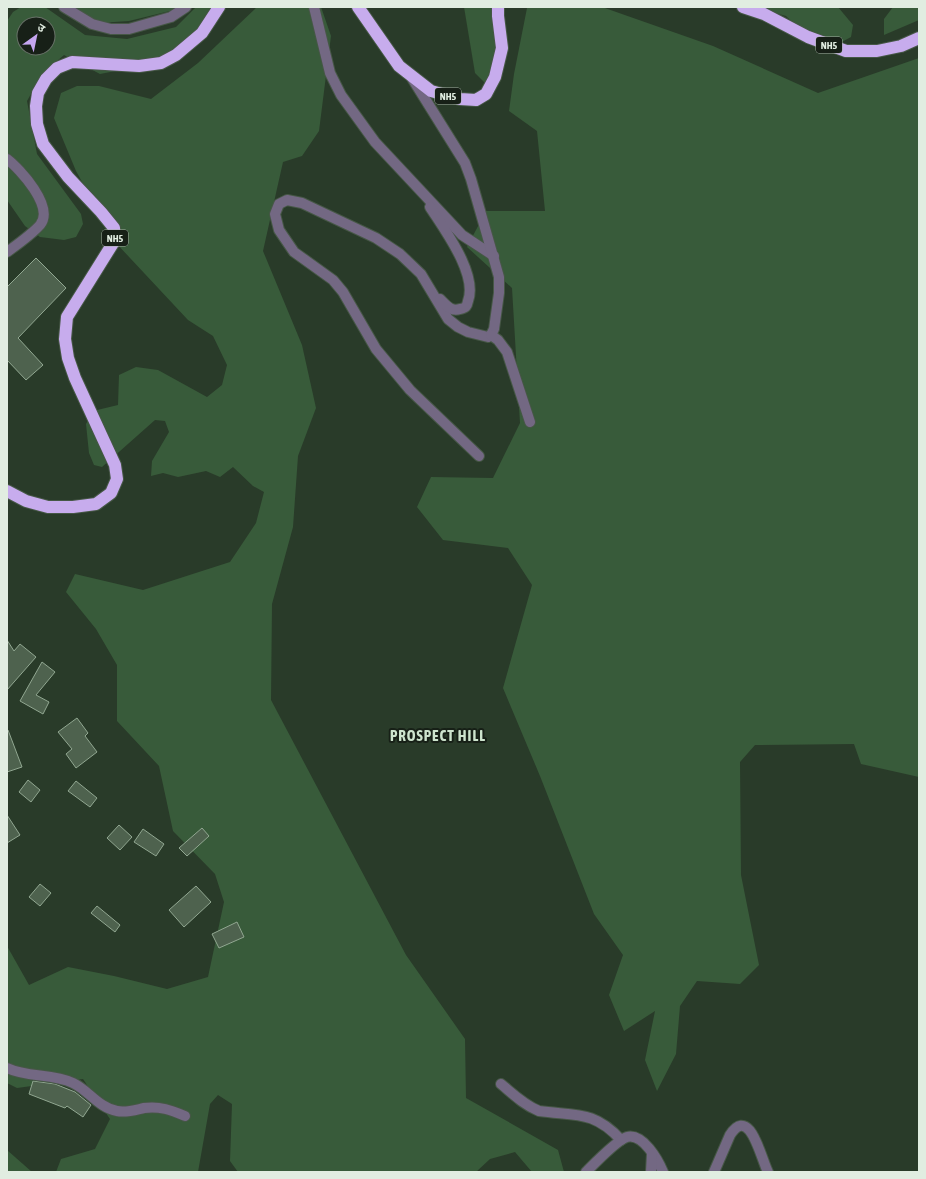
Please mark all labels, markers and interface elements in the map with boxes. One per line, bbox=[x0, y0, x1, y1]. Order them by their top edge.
north arrow bbox=[16, 16, 56, 56]
text: उ bbox=[35, 21, 48, 35]
road number: NH5 bbox=[816, 37, 842, 53]
road number: NH5 bbox=[435, 88, 461, 104]
road number: NH5 bbox=[102, 230, 128, 246]
district label: PROSPECT HILL bbox=[390, 727, 486, 744]

